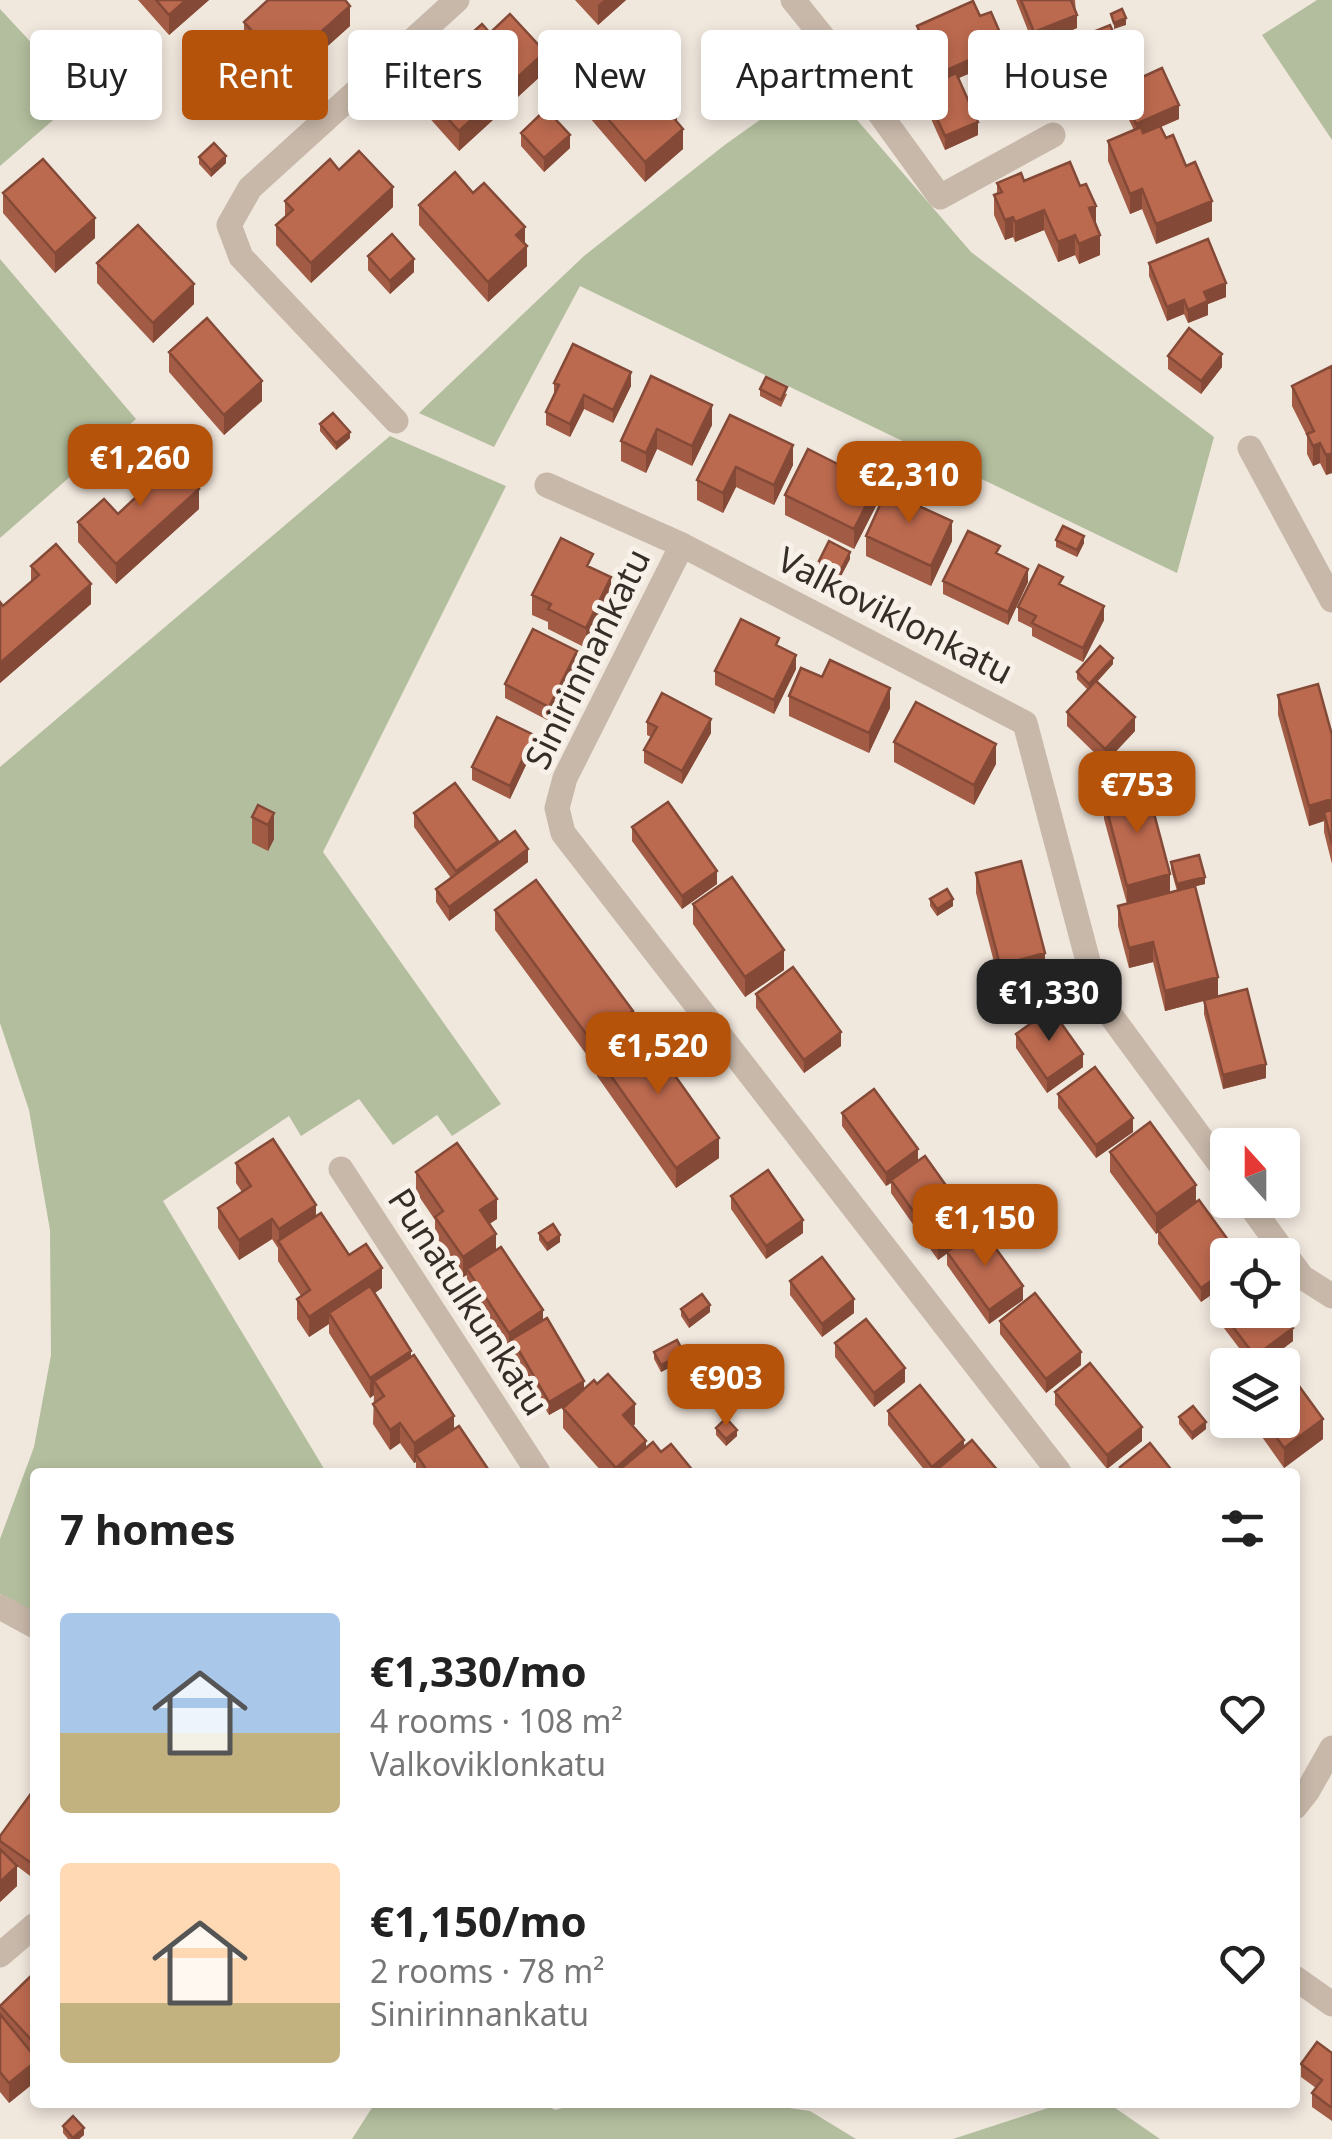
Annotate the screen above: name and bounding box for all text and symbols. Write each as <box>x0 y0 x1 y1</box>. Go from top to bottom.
chip: Buy <box>30 30 162 120</box>
chip: Rent <box>182 30 328 120</box>
chip: Filters <box>348 30 518 120</box>
chip: New <box>538 30 681 120</box>
chip: Apartment <box>701 30 948 120</box>
chip: House <box>968 30 1144 120</box>
pin: €1,260 <box>59 424 221 509</box>
text: €1,260 <box>90 435 190 478</box>
pin: €2,310 <box>828 441 990 526</box>
text: €2,310 <box>859 452 959 495</box>
street label: Valkoviklonkatu <box>770 535 1021 694</box>
street label: Sinirinnankatu <box>513 540 660 776</box>
pin: €753 <box>1078 751 1196 836</box>
text: €753 <box>1100 762 1174 805</box>
pin: €1,330 <box>968 959 1130 1044</box>
text: €1,330 <box>999 970 1099 1013</box>
pin: €1,520 <box>577 1012 739 1097</box>
text: €1,520 <box>608 1023 708 1066</box>
north arrow <box>1210 1128 1300 1218</box>
map controls <box>1210 1128 1300 1438</box>
street label: Punatulkunkatu <box>378 1179 560 1424</box>
pin: €1,150 <box>904 1184 1066 1269</box>
text: €1,150 <box>935 1195 1035 1238</box>
button: locate <box>1210 1238 1300 1328</box>
pin: €903 <box>667 1344 785 1429</box>
button: layers <box>1210 1348 1300 1438</box>
text: €903 <box>689 1355 763 1398</box>
text: 7 homes <box>60 1500 236 1557</box>
icon: filters <box>1215 1501 1270 1556</box>
text: €1,330/mo <box>370 1642 587 1699</box>
icon: home <box>140 1653 260 1773</box>
icon: heart <box>1215 1686 1270 1741</box>
text: 4 rooms · 108 m² <box>370 1699 623 1742</box>
text: Valkoviklonkatu <box>370 1742 606 1785</box>
text: €1,150/mo <box>370 1892 587 1949</box>
icon: home <box>140 1903 260 2023</box>
icon: heart <box>1215 1936 1270 1991</box>
text: 2 rooms · 78 m² <box>370 1949 604 1992</box>
text: Sinirinnankatu <box>370 1992 589 2035</box>

